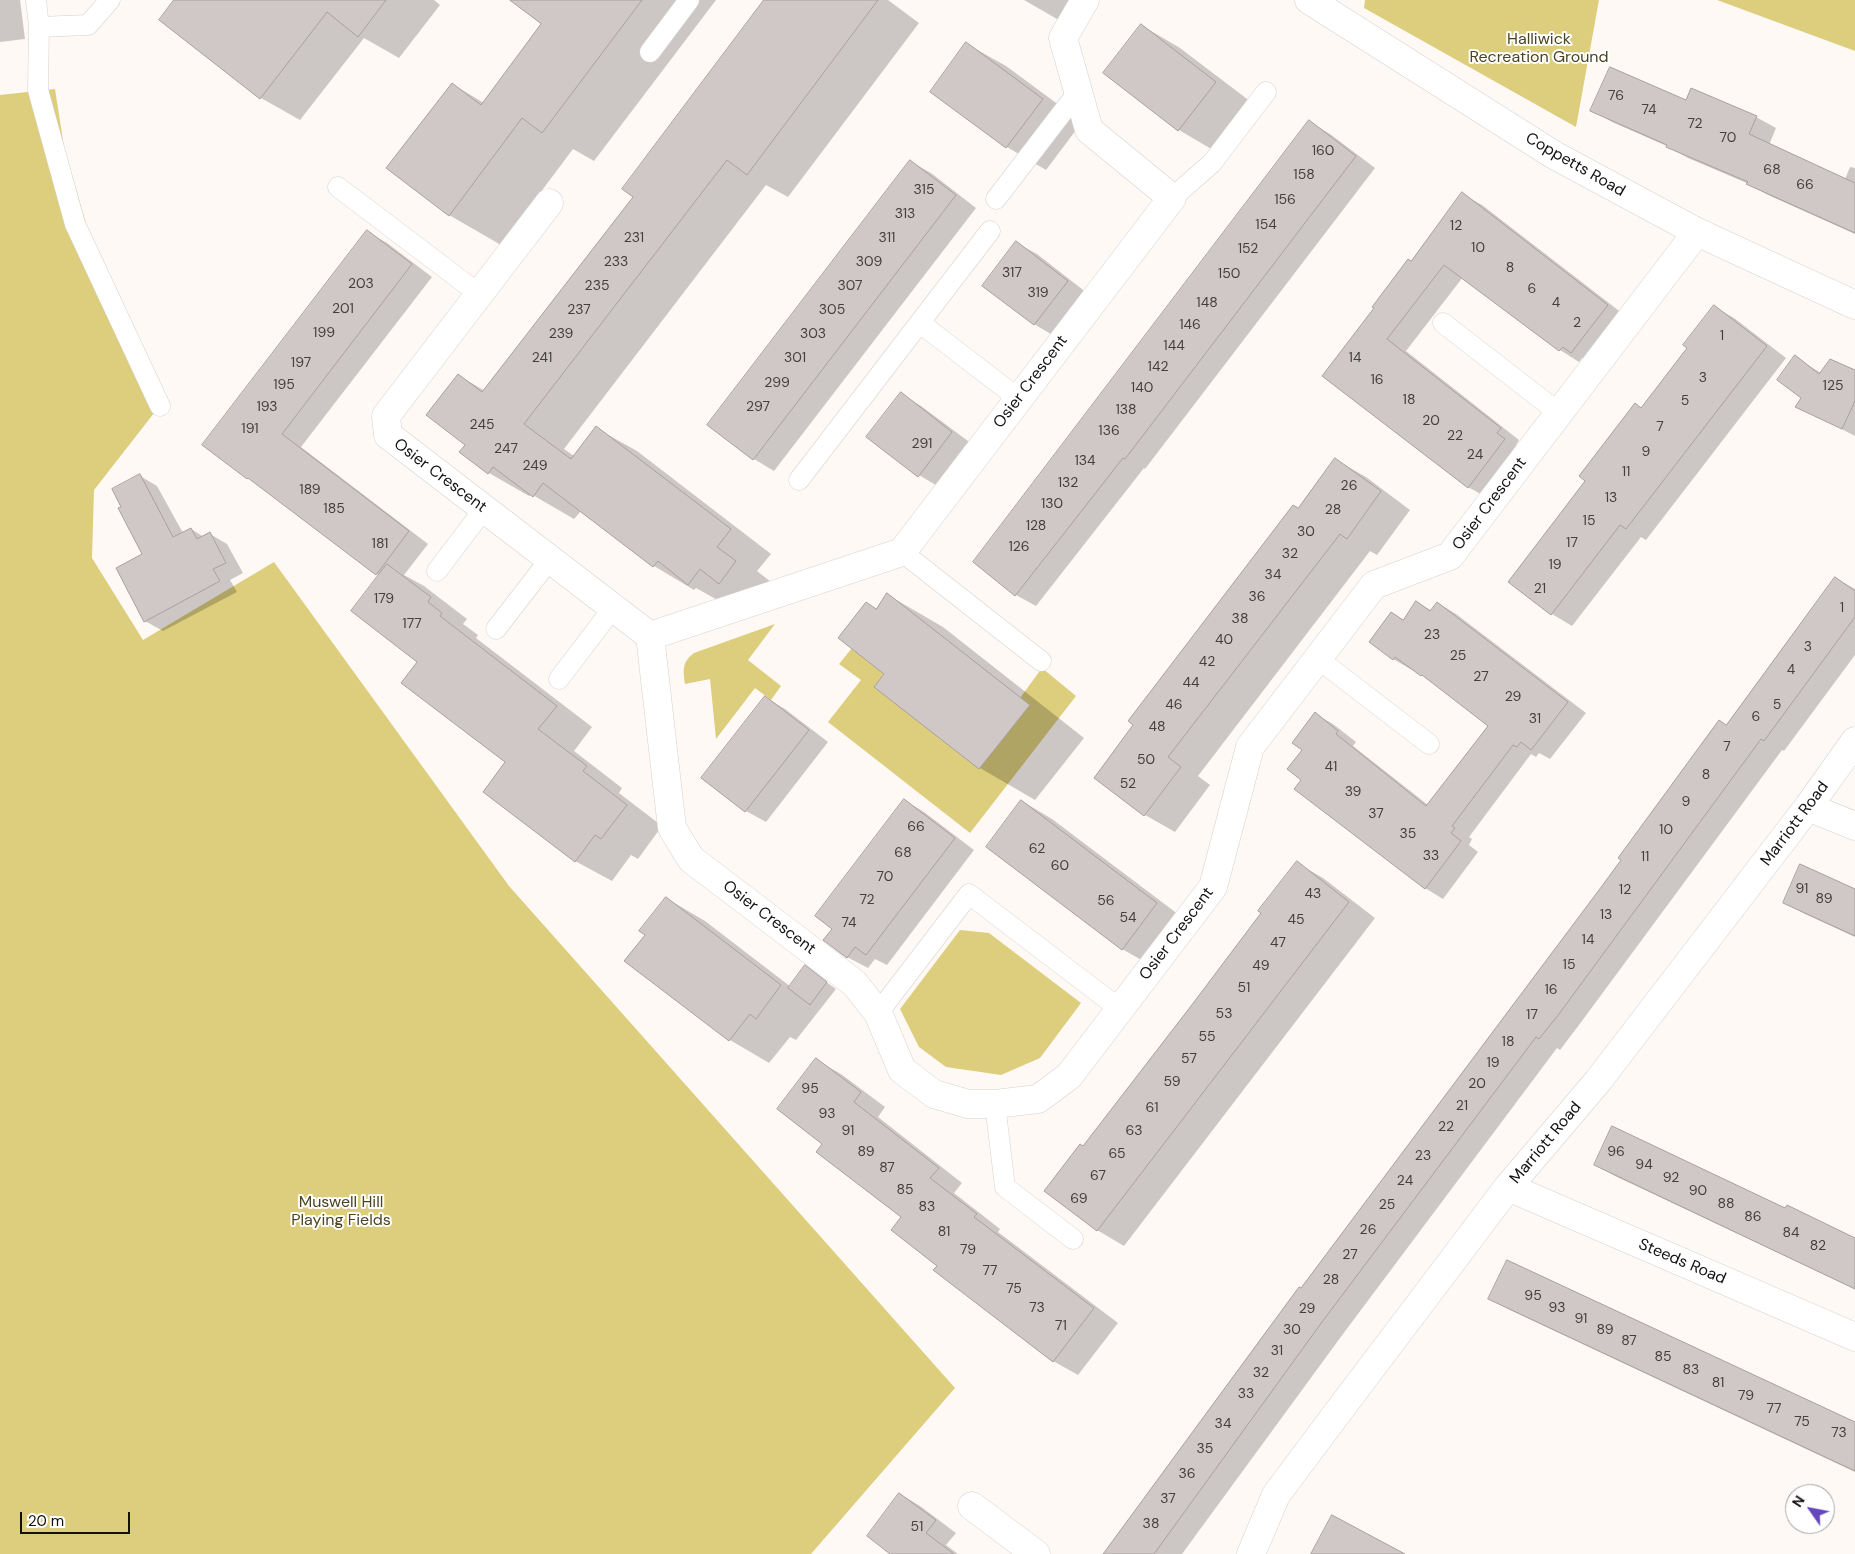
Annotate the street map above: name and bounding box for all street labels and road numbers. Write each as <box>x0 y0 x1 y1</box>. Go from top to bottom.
street label: Coppetts Road <box>1522 129 1628 201</box>
street label: Osier Crescent <box>990 332 1072 432</box>
street label: Osier Crescent <box>390 435 490 517</box>
street label: Osier Crescent <box>1449 454 1531 554</box>
street label: Marriott Road <box>1757 778 1833 870</box>
street label: Osier Crescent <box>719 877 819 959</box>
street label: Osier Crescent <box>1136 884 1218 984</box>
street label: Marriott Road <box>1506 1098 1586 1188</box>
street label: Steeds Road <box>1635 1235 1729 1289</box>

